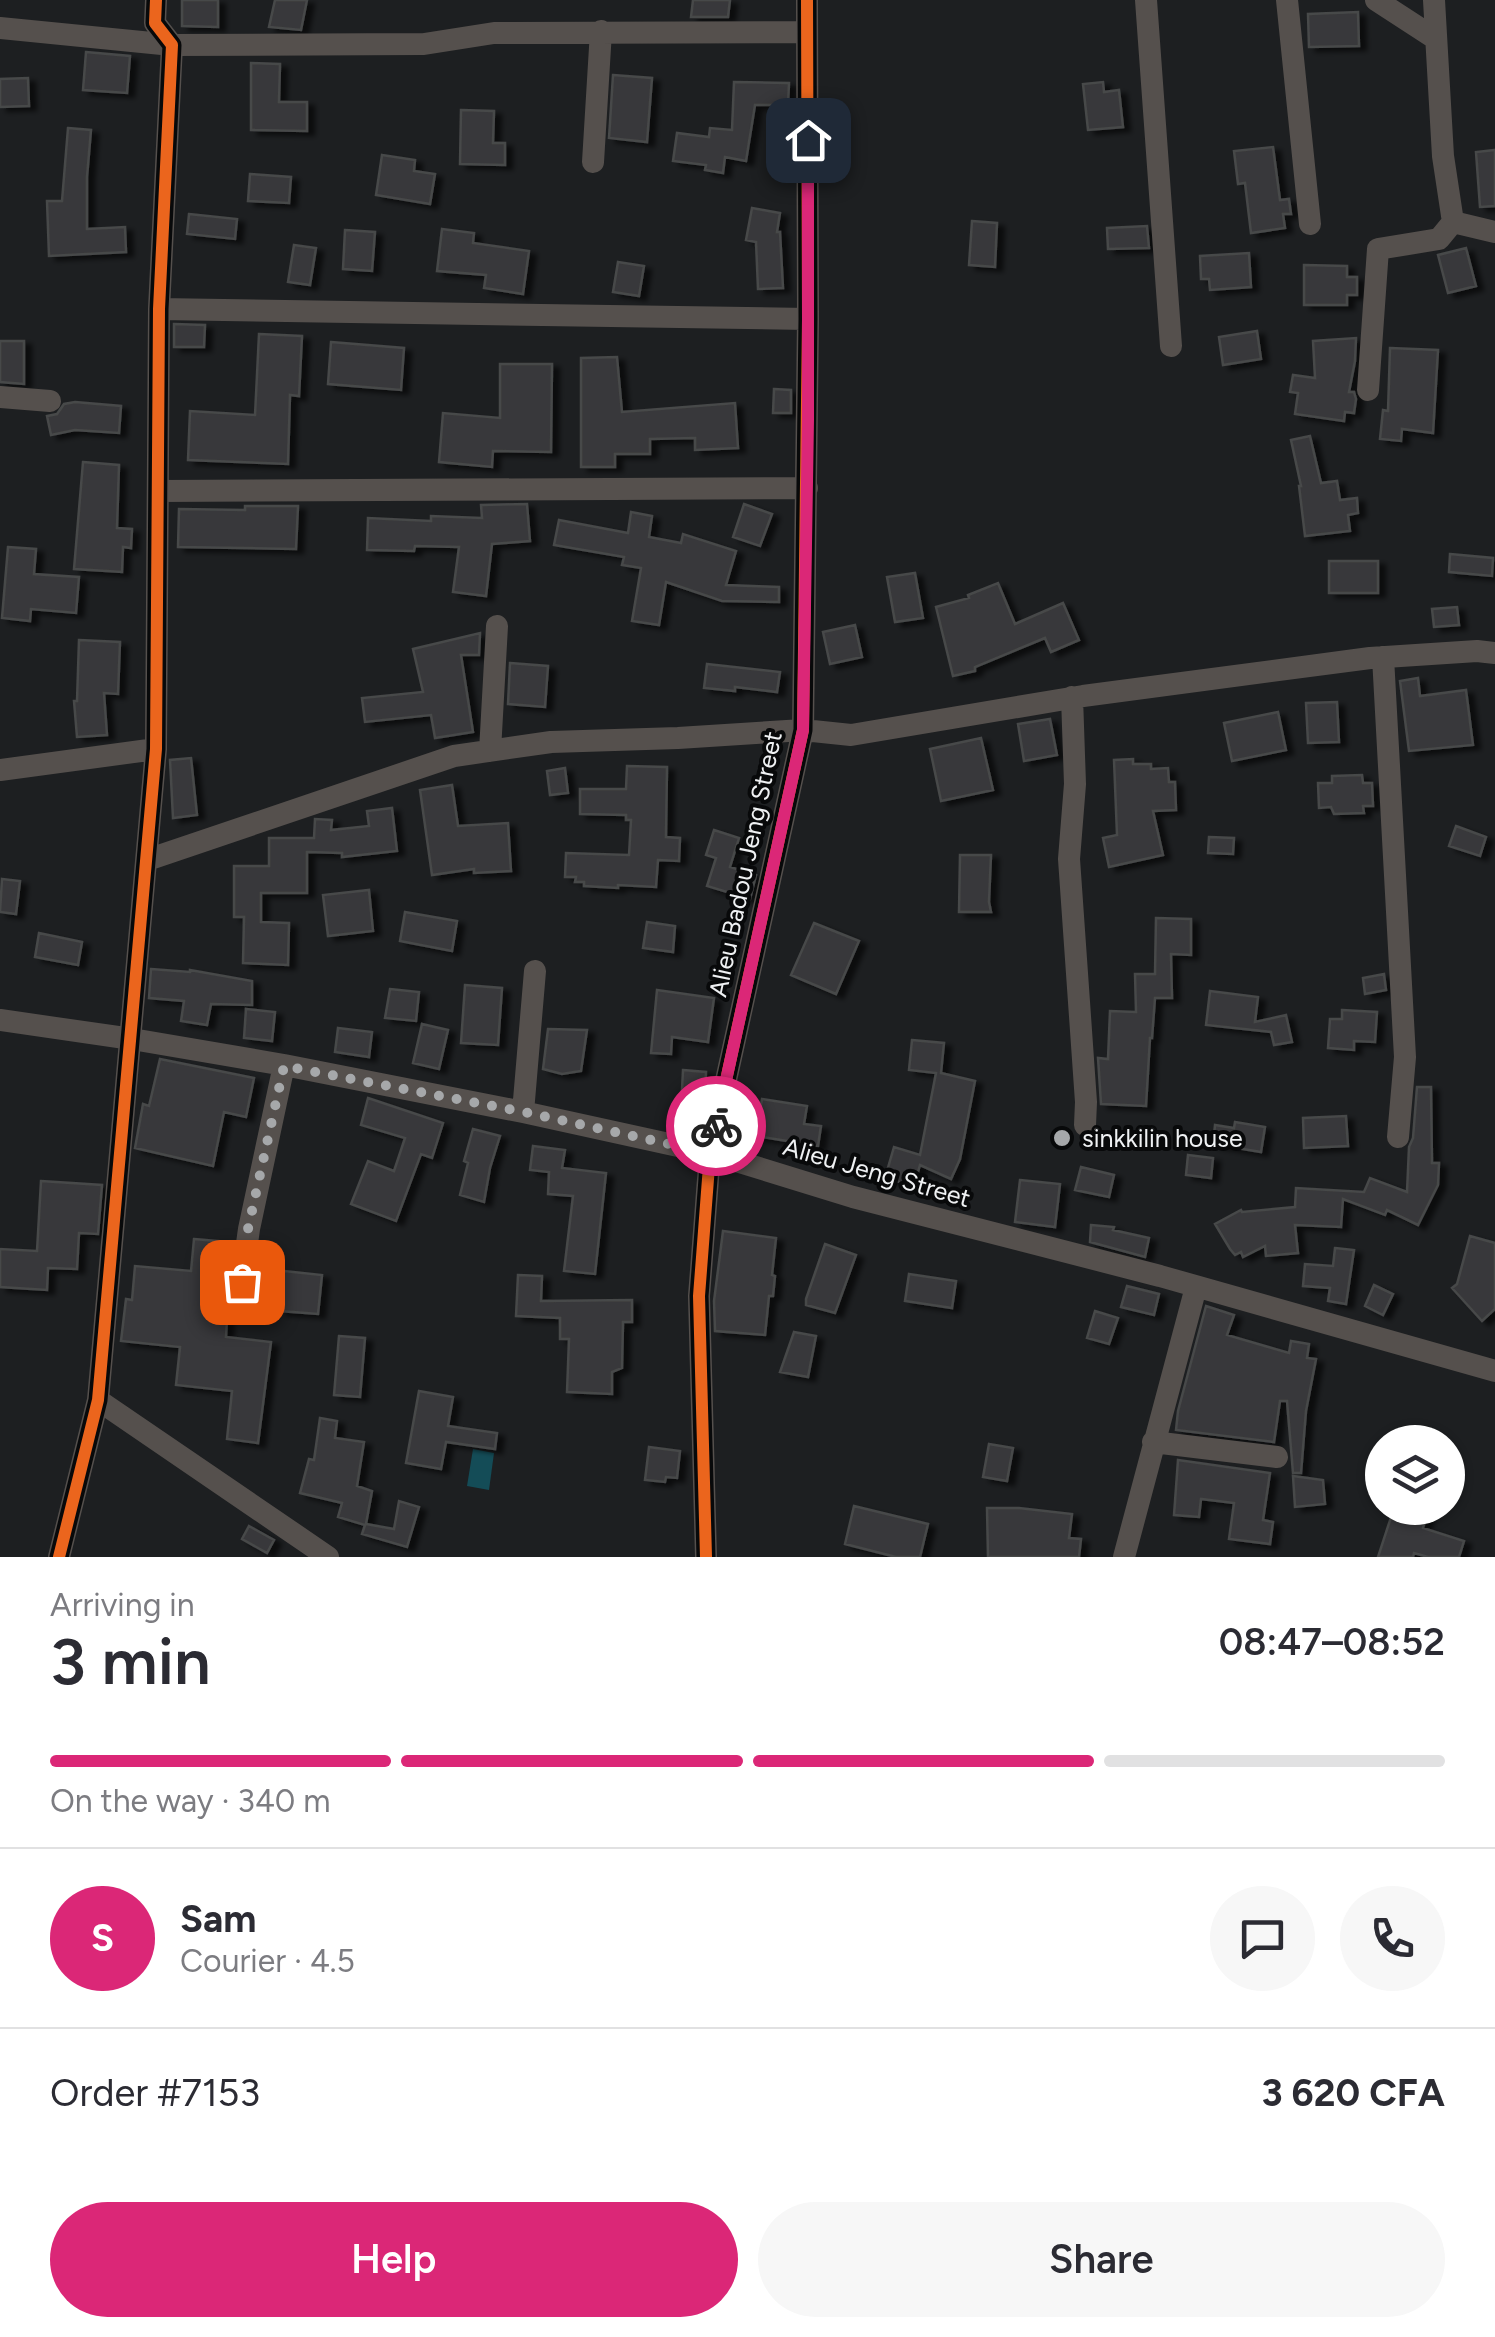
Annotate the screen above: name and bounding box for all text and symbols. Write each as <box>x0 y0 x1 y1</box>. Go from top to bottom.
pin <box>766 98 851 183</box>
icon: home <box>781 113 836 168</box>
street label: Alieu Badou Jeng Street <box>702 729 788 999</box>
courier <box>666 1076 766 1176</box>
icon: bike <box>689 1099 744 1154</box>
place label: sinkkilin house <box>1082 1123 1243 1153</box>
marker: sinkkilin house <box>1051 1127 1073 1149</box>
street label: Alieu Jeng Street <box>780 1131 974 1213</box>
pin <box>200 1240 285 1325</box>
icon: bag <box>215 1255 270 1310</box>
map controls <box>1365 1425 1465 1525</box>
button: layers <box>1365 1425 1465 1525</box>
text: Arriving in <box>50 1586 195 1624</box>
text: 08:47–08:52 <box>1219 1619 1445 1665</box>
text: 3 min <box>50 1622 211 1700</box>
text: On the way · 340 m <box>50 1782 330 1820</box>
button: chat <box>1210 1886 1315 1991</box>
button: phone <box>1340 1886 1445 1991</box>
text: Sam <box>180 1896 256 1942</box>
text: S <box>91 1915 114 1961</box>
text: Courier · 4.5 <box>180 1942 355 1980</box>
text: Order #7153 <box>50 2070 260 2116</box>
text: 3 620 CFA <box>1261 2070 1445 2116</box>
button: Help <box>50 2202 738 2317</box>
button: Share <box>758 2202 1445 2317</box>

